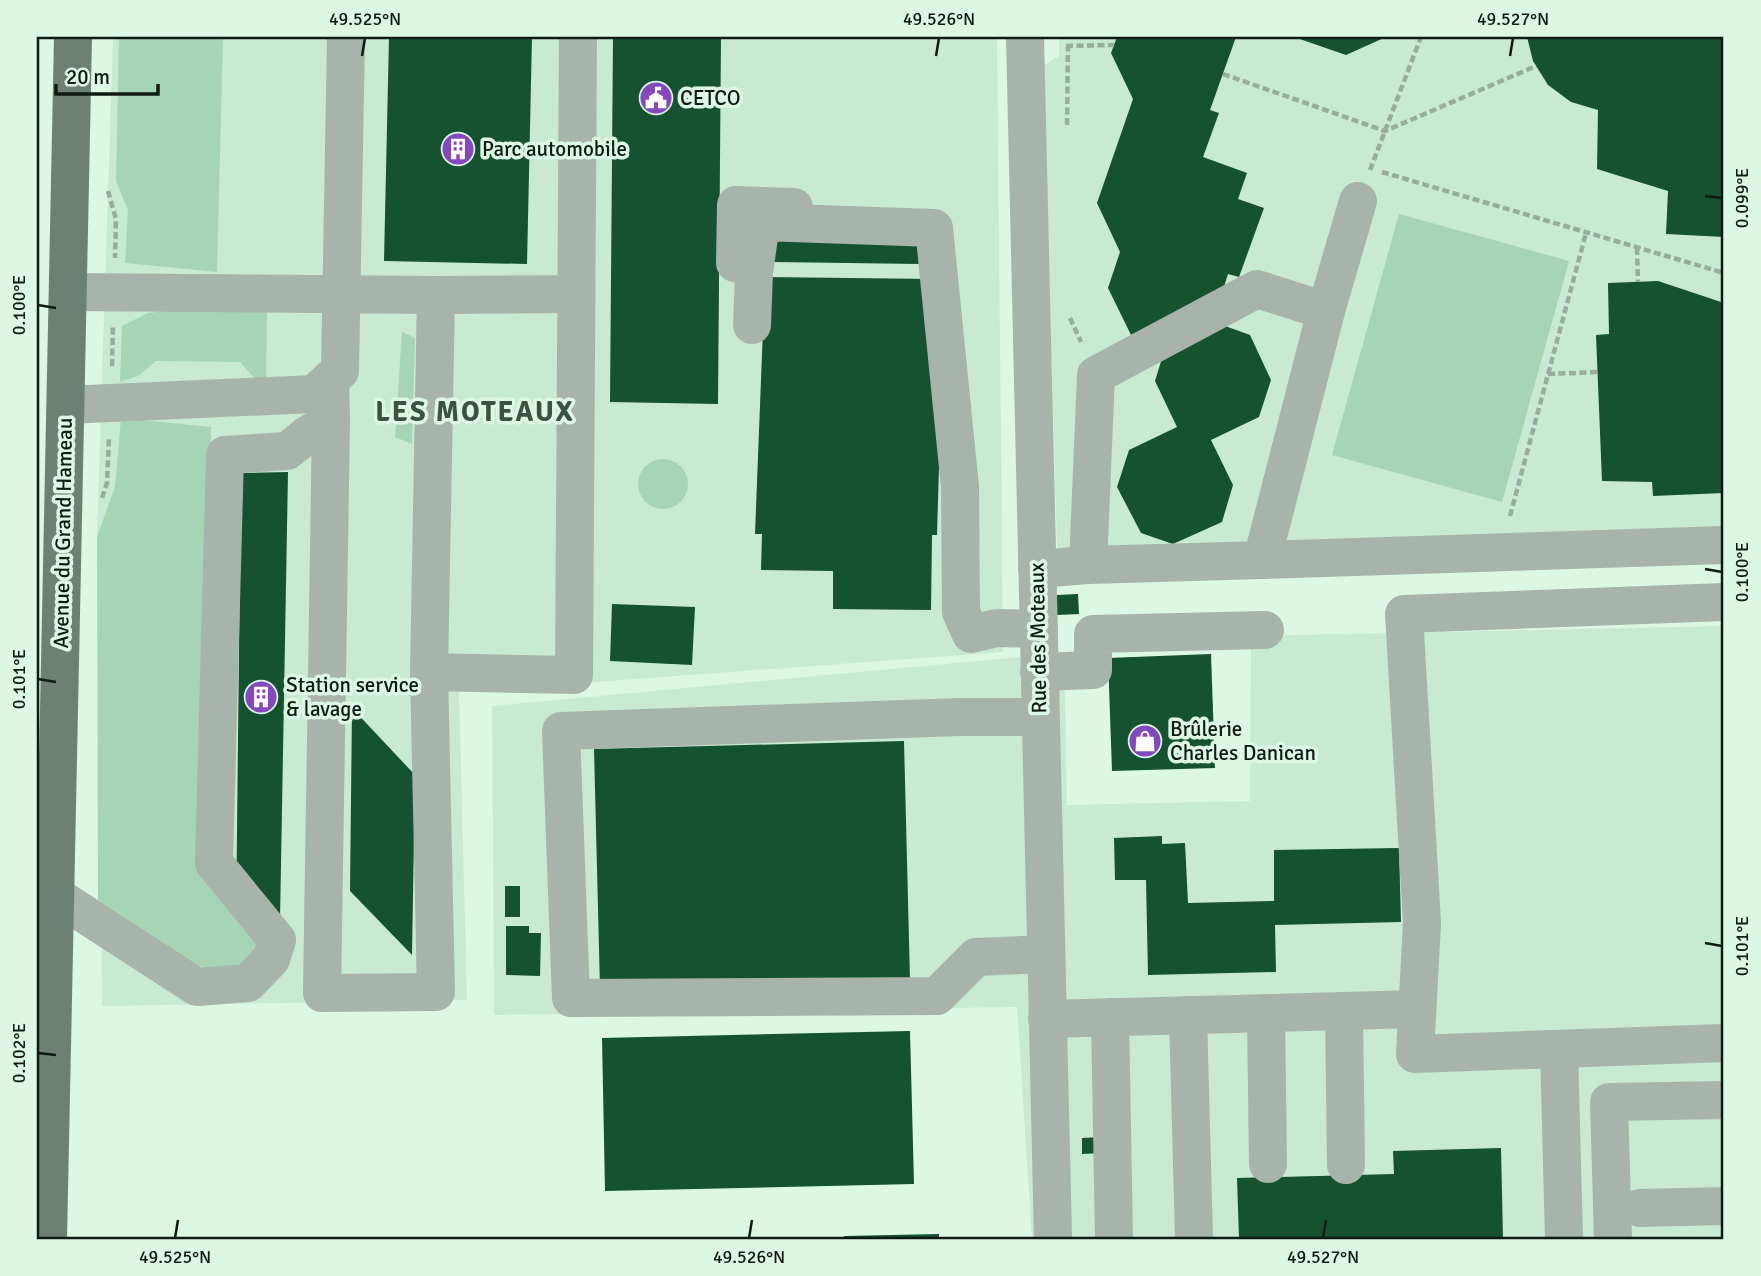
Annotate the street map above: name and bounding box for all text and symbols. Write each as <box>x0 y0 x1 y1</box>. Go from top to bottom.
text: 49.525°N <box>329 8 401 30</box>
text: 49.526°N <box>903 8 975 30</box>
text: 49.527°N <box>1477 8 1549 30</box>
scale bar <box>56 52 158 96</box>
text: 20 m <box>66 64 110 90</box>
public building icon: CETCO <box>637 79 675 117</box>
place label: CETCO <box>680 85 741 111</box>
building icon: Parc automobile <box>439 130 477 168</box>
place label: Parc automobile <box>482 136 627 162</box>
text: 0.099°E <box>1731 168 1753 228</box>
text: 0.100°E <box>8 275 30 335</box>
district label: LES MOTEAUX <box>375 395 575 429</box>
street label: Avenue du Grand Hameau <box>48 417 78 649</box>
text: 0.100°E <box>1731 542 1753 602</box>
street label: Rue des Moteaux <box>1024 562 1052 714</box>
text: 0.101°E <box>8 649 30 709</box>
place label: Station service & lavage <box>286 672 419 722</box>
building icon: Station service & lavage <box>242 678 280 716</box>
place label: Brûlerie Charles Danican <box>1170 716 1316 766</box>
shop icon: Brûlerie Charles Danican <box>1126 722 1164 760</box>
text: 0.101°E <box>1731 916 1753 976</box>
text: 0.102°E <box>8 1023 30 1083</box>
text: 49.525°N <box>139 1246 211 1268</box>
text: 49.526°N <box>713 1246 785 1268</box>
text: 49.527°N <box>1287 1246 1359 1268</box>

